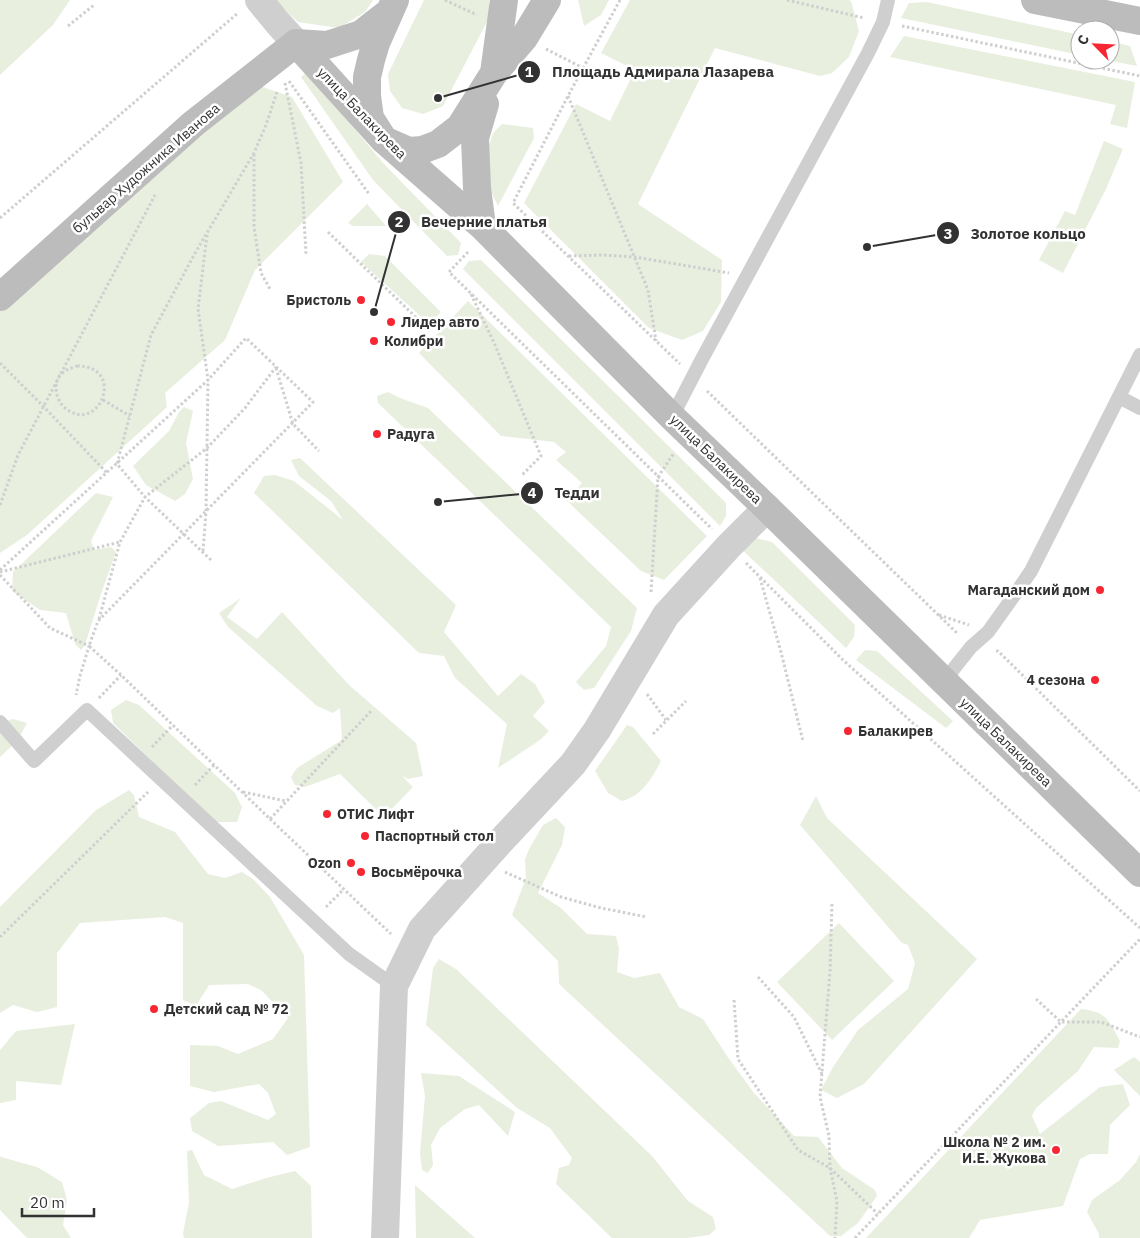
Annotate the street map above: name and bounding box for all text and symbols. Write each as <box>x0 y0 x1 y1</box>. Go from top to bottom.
north arrow <box>1070 20 1120 70</box>
text: С <box>1073 32 1093 48</box>
callout: Площадь Адмирала Лазарева <box>517 57 784 87</box>
text: 1 <box>524 62 534 81</box>
text: Площадь Адмирала Лазарева <box>552 62 774 81</box>
street label: улица Балакирева <box>314 63 411 163</box>
street label: бульвар Художника Иванова <box>69 99 224 237</box>
callout: Вечерние платья <box>386 207 557 237</box>
text: 2 <box>394 212 404 231</box>
text: Вечерние платья <box>421 212 547 231</box>
callout: Золотое кольцо <box>935 218 1095 248</box>
text: 3 <box>943 224 953 243</box>
text: Золотое кольцо <box>970 224 1086 243</box>
place label: Бристоль <box>286 291 351 309</box>
marker: Бристоль <box>355 294 367 306</box>
place label: Лидер авто <box>401 313 480 331</box>
marker: Лидер авто <box>385 316 397 328</box>
place label: Колибри <box>384 332 443 350</box>
marker: Колибри <box>368 335 380 347</box>
street label: улица Балакирева <box>666 411 766 508</box>
place label: Радуга <box>387 425 435 443</box>
marker: Радуга <box>371 428 383 440</box>
callout: Тедди <box>520 478 610 508</box>
text: 4 <box>527 483 537 502</box>
text: Тедди <box>554 483 600 502</box>
place label: Магаданский дом <box>967 581 1090 599</box>
marker: Магаданский дом <box>1094 584 1106 596</box>
place label: 4 сезона <box>1026 671 1085 689</box>
marker: 4 сезона <box>1089 674 1101 686</box>
street label: улица Балакирева <box>956 694 1056 791</box>
place label: Балакирев <box>858 722 933 740</box>
marker: Балакирев <box>842 725 854 737</box>
place label: ОТИС Лифт <box>337 805 415 823</box>
marker: ОТИС Лифт <box>321 808 333 820</box>
place label: Паспортный стол <box>375 827 494 845</box>
marker: Паспортный стол <box>359 830 371 842</box>
place label: Ozon <box>308 854 341 872</box>
marker: Ozon <box>345 857 357 869</box>
place label: Восьмёрочка <box>371 863 462 881</box>
marker: Восьмёрочка <box>355 866 367 878</box>
place label: Детский сад № 72 <box>164 1000 289 1018</box>
marker: Детский сад № 72 <box>148 1003 160 1015</box>
place label: Школа № 2 им. И.Е. Жукова <box>943 1133 1046 1167</box>
marker: Школа № 2 им. И.Е. Жукова <box>1050 1144 1062 1156</box>
scale bar <box>22 1186 95 1218</box>
text: 20 m <box>30 1193 65 1212</box>

